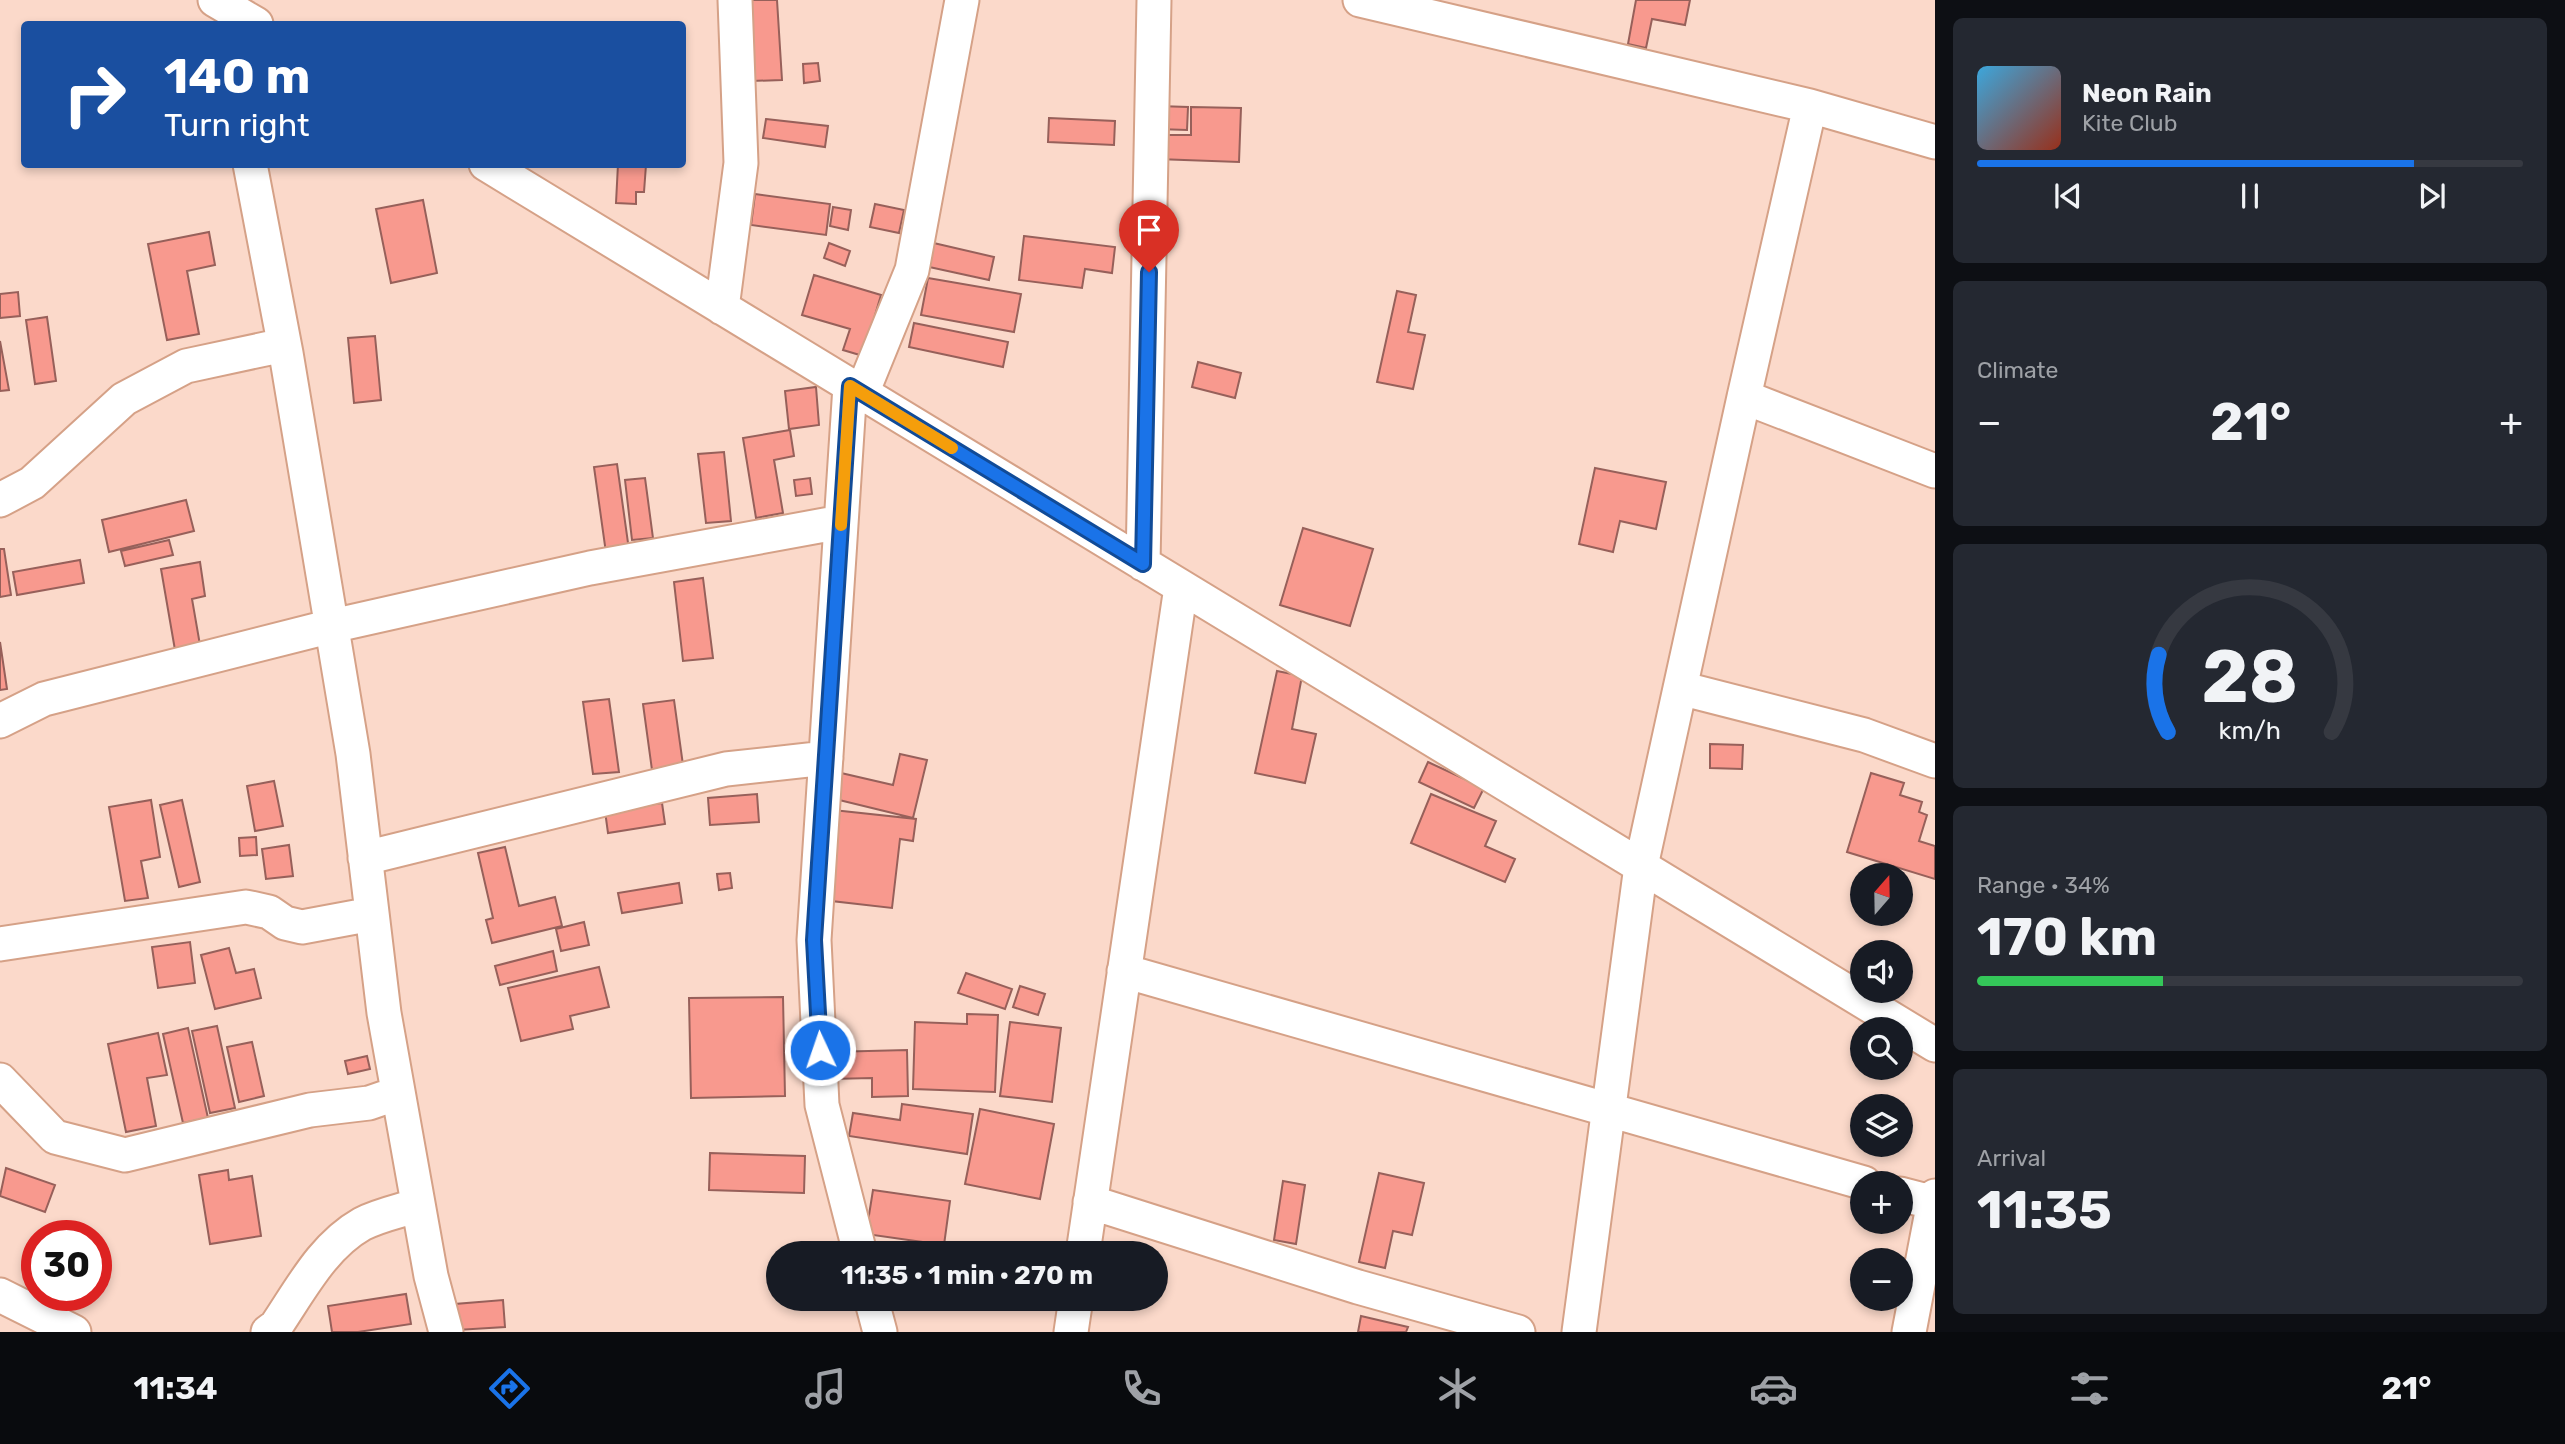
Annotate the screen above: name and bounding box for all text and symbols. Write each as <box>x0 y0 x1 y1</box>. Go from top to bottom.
text: 140 m <box>164 47 310 105</box>
icon: right <box>49 49 140 140</box>
text: Neon Rain <box>2082 78 2212 109</box>
text: Turn right <box>164 106 309 144</box>
text: Kite Club <box>2082 109 2177 137</box>
icon: previous <box>2049 177 2087 215</box>
icon: pause <box>2231 177 2269 215</box>
icon: next <box>2413 177 2451 215</box>
pin <box>1119 200 1179 272</box>
icon: arrive <box>1130 211 1168 249</box>
text: Climate <box>1977 356 2058 384</box>
text: 21° <box>2210 391 2291 453</box>
text: − <box>1977 399 2002 445</box>
text: + <box>2499 399 2523 445</box>
text: 28 <box>2202 634 2298 720</box>
text: km/h <box>2219 716 2281 745</box>
north arrow <box>1850 863 1913 926</box>
map controls <box>1850 863 1913 1311</box>
text: Range · 34% <box>1977 871 2110 899</box>
text: 170 km <box>1977 906 2157 968</box>
button: sound <box>1850 940 1913 1003</box>
position arrow <box>783 1013 857 1087</box>
button: search <box>1850 1017 1913 1080</box>
button: layers <box>1850 1094 1913 1157</box>
text: Arrival <box>1977 1144 2046 1172</box>
button: + <box>1850 1171 1913 1234</box>
text: 11:35 <box>1977 1179 2112 1241</box>
speed limit sign: 30 <box>21 1220 112 1311</box>
button: − <box>1850 1248 1913 1311</box>
text: 11:35 · 1 min · 270 m <box>841 1260 1093 1291</box>
icon: directions <box>485 1364 534 1413</box>
icon: music <box>801 1364 850 1413</box>
icon: phone <box>1117 1364 1166 1413</box>
icon: climate <box>1433 1364 1482 1413</box>
icon: car <box>1749 1364 1798 1413</box>
icon: filters <box>2065 1364 2114 1413</box>
text: 11:34 <box>134 1369 218 1407</box>
text: 21° <box>2382 1369 2431 1407</box>

